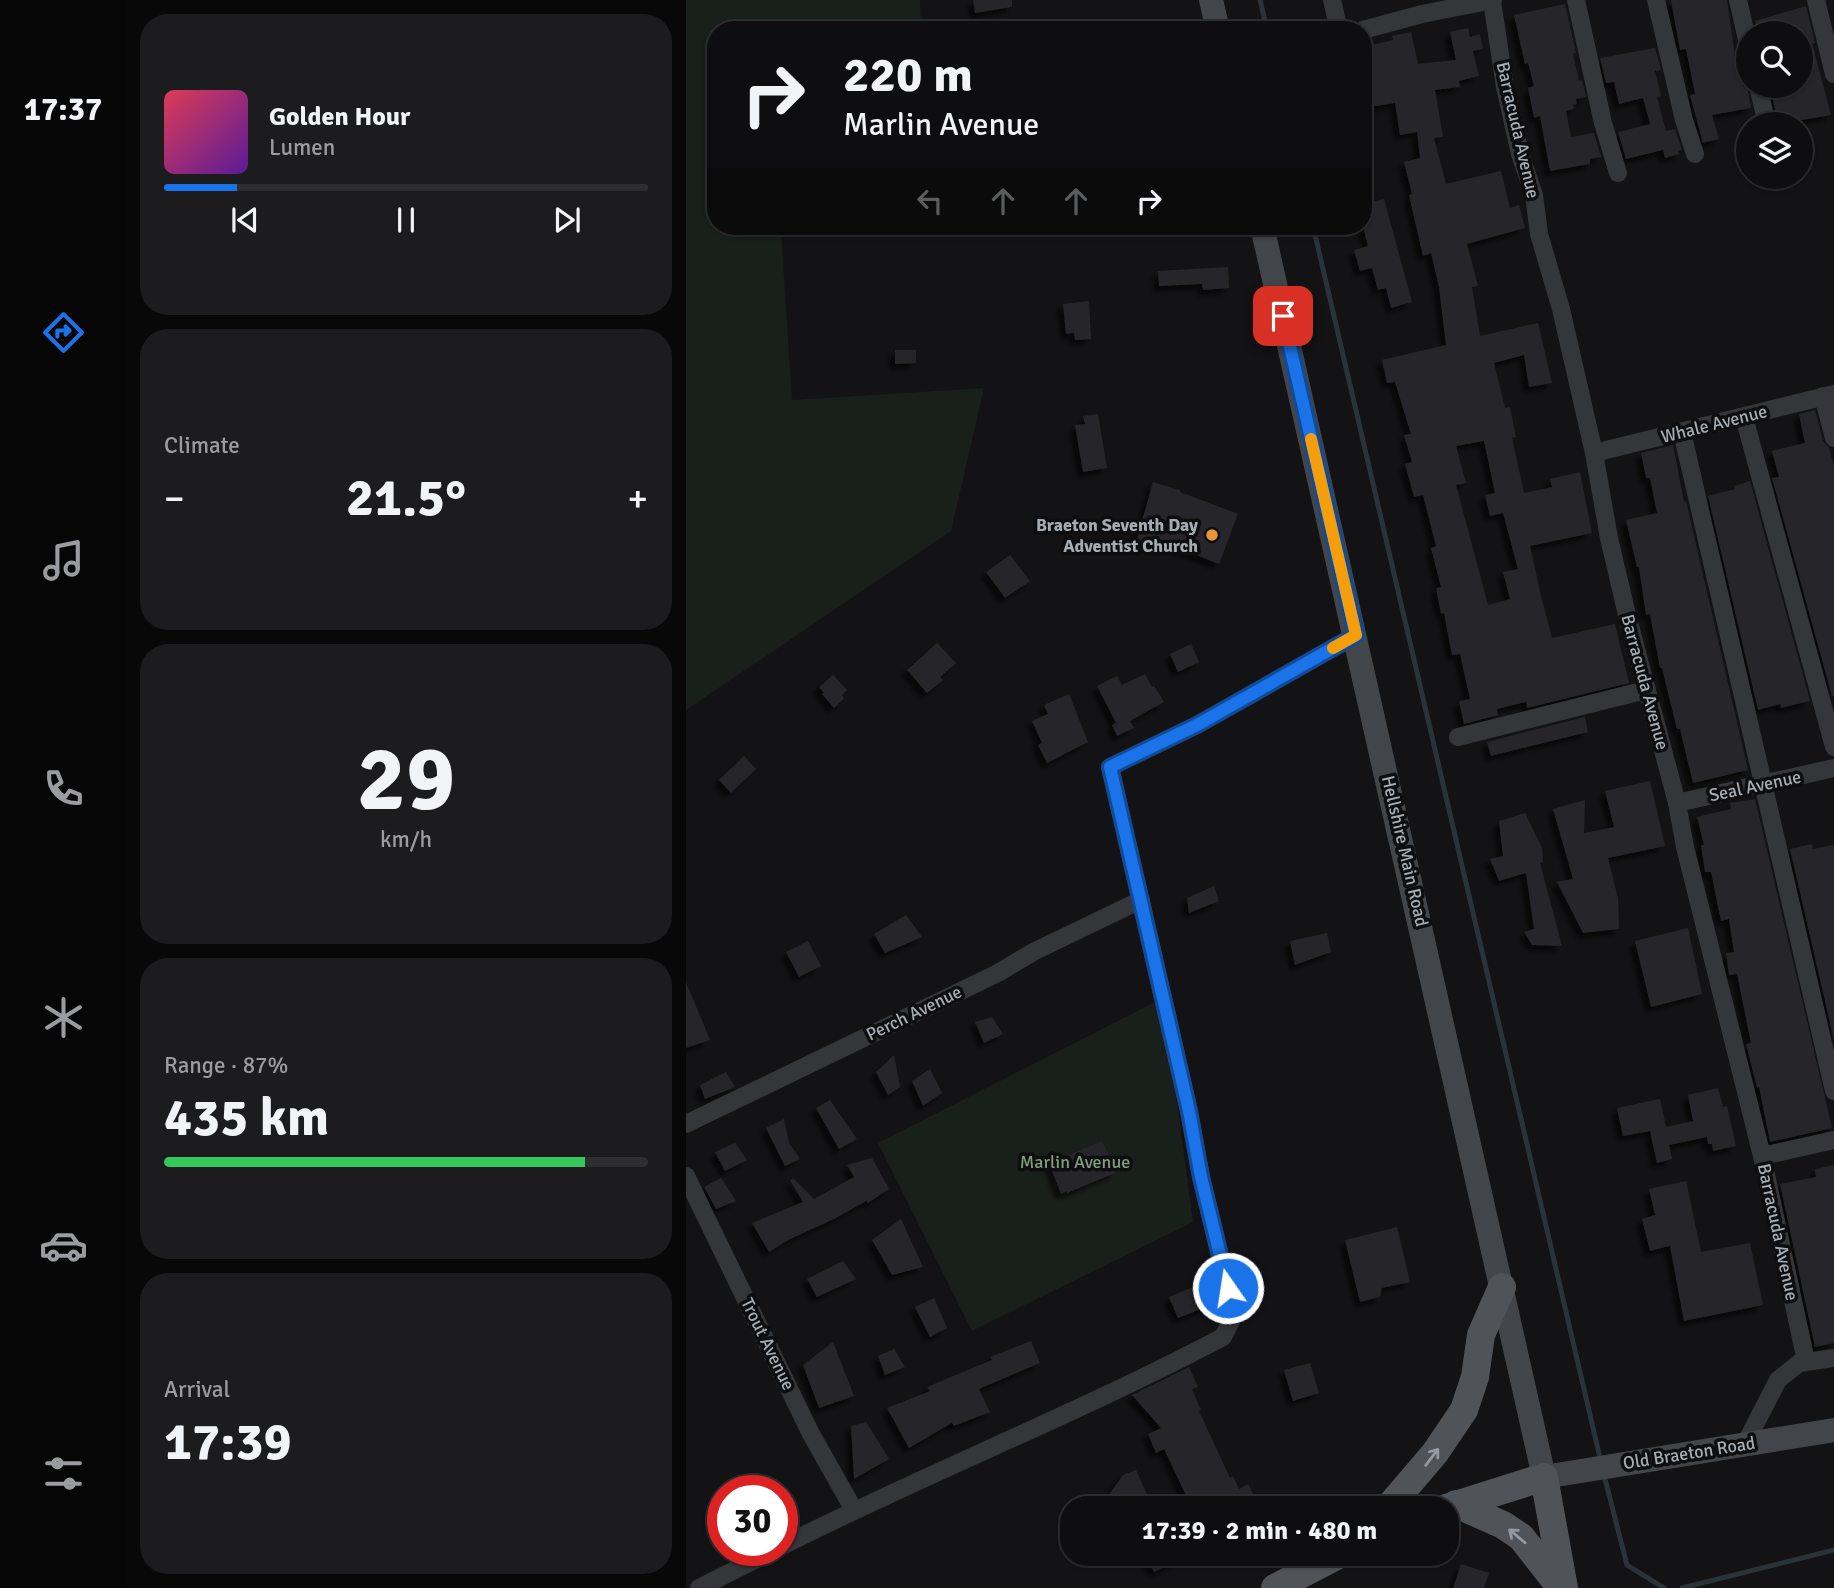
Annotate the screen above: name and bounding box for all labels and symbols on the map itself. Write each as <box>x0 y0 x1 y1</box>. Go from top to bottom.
street label: Barracuda Avenue <box>1492 60 1544 200</box>
pin <box>1253 286 1313 346</box>
street label: Whale Avenue <box>1659 400 1769 448</box>
place label: Braeton Seventh Day Adventist Church <box>1036 514 1198 557</box>
marker: Braeton Seventh Day Adventist Church <box>1204 527 1220 543</box>
street label: Barracuda Avenue <box>1616 612 1674 752</box>
street label: Seal Avenue <box>1707 766 1803 806</box>
street label: Hellshire Main Road <box>1377 773 1433 929</box>
street label: Perch Avenue <box>863 980 965 1046</box>
park label: Marlin Avenue <box>1020 1151 1130 1173</box>
street label: Barracuda Avenue <box>1753 1162 1803 1302</box>
position arrow <box>1191 1251 1265 1325</box>
street label: Trout Avenue <box>736 1294 800 1394</box>
street label: Old Braeton Road <box>1621 1432 1757 1474</box>
one-way arrow <box>1425 1448 1440 1466</box>
speed limit sign: 30 <box>707 1475 798 1566</box>
one-way arrow <box>1508 1529 1526 1545</box>

